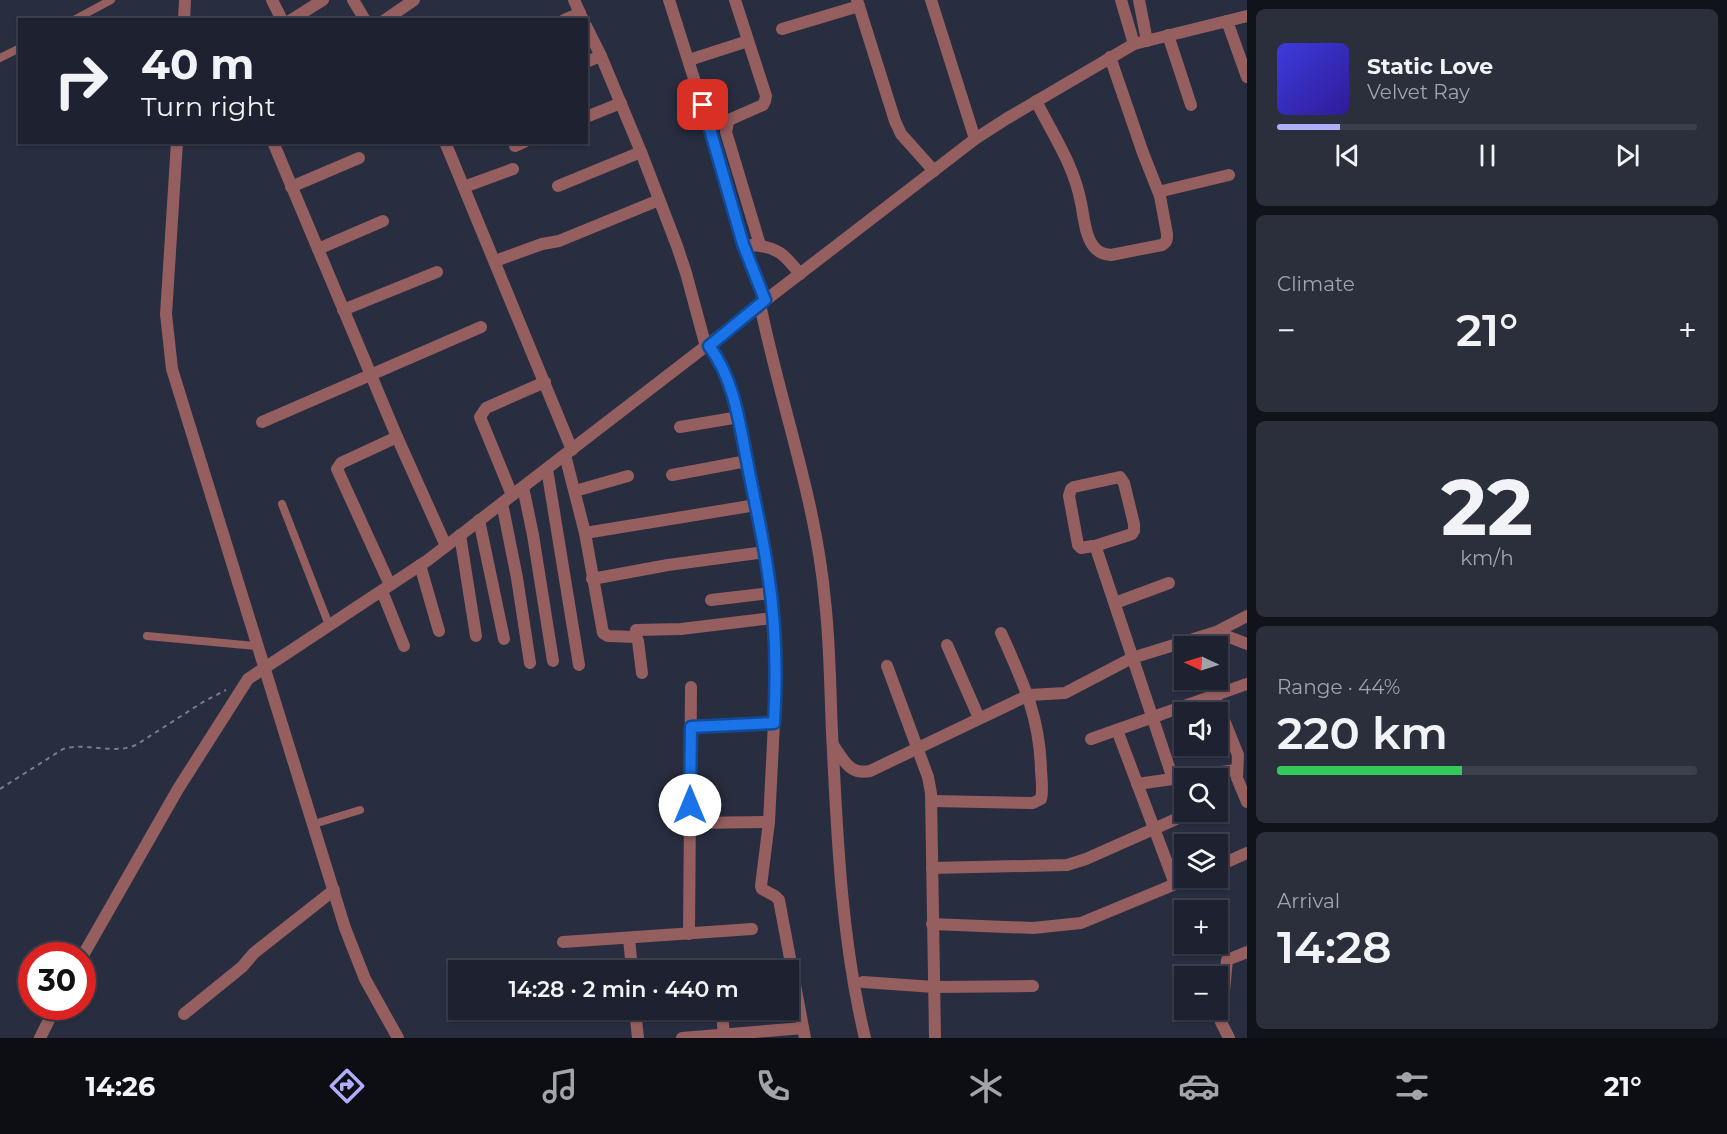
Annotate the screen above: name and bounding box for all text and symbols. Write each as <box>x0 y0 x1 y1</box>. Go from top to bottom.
text: 40 m <box>141 38 254 90</box>
icon: right <box>42 42 120 120</box>
text: Static Love <box>1367 53 1493 80</box>
pin <box>677 79 728 130</box>
text: Velvet Ray <box>1367 80 1470 104</box>
icon: arrive <box>686 88 719 121</box>
text: Turn right <box>141 90 276 123</box>
icon: previous <box>1331 139 1364 172</box>
icon: pause <box>1471 139 1504 172</box>
icon: next <box>1611 139 1644 172</box>
text: Climate <box>1277 272 1355 296</box>
text: 21° <box>1456 302 1518 357</box>
text: − <box>1277 310 1296 350</box>
text: + <box>1678 310 1697 350</box>
text: 22 <box>1441 459 1533 555</box>
text: km/h <box>1460 546 1514 570</box>
north arrow <box>1174 636 1228 690</box>
map controls <box>1174 636 1228 1020</box>
text: Range · 44% <box>1277 675 1400 699</box>
button: sound <box>1174 702 1228 756</box>
text: 220 km <box>1277 705 1448 760</box>
button: search <box>1174 768 1228 822</box>
position arrow <box>658 773 722 837</box>
button: layers <box>1174 834 1228 888</box>
text: Arrival <box>1277 889 1340 913</box>
button: + <box>1174 900 1228 954</box>
text: 14:28 <box>1277 919 1392 974</box>
speed limit sign: 30 <box>18 942 96 1020</box>
button: − <box>1174 966 1228 1020</box>
text: 14:28 · 2 min · 440 m <box>508 976 739 1003</box>
icon: directions <box>326 1065 368 1107</box>
icon: music <box>539 1065 581 1107</box>
icon: phone <box>752 1065 794 1107</box>
icon: climate <box>965 1065 1007 1107</box>
icon: car <box>1178 1065 1220 1107</box>
icon: filters <box>1391 1065 1433 1107</box>
text: 14:26 <box>85 1070 155 1103</box>
text: 21° <box>1604 1070 1641 1103</box>

